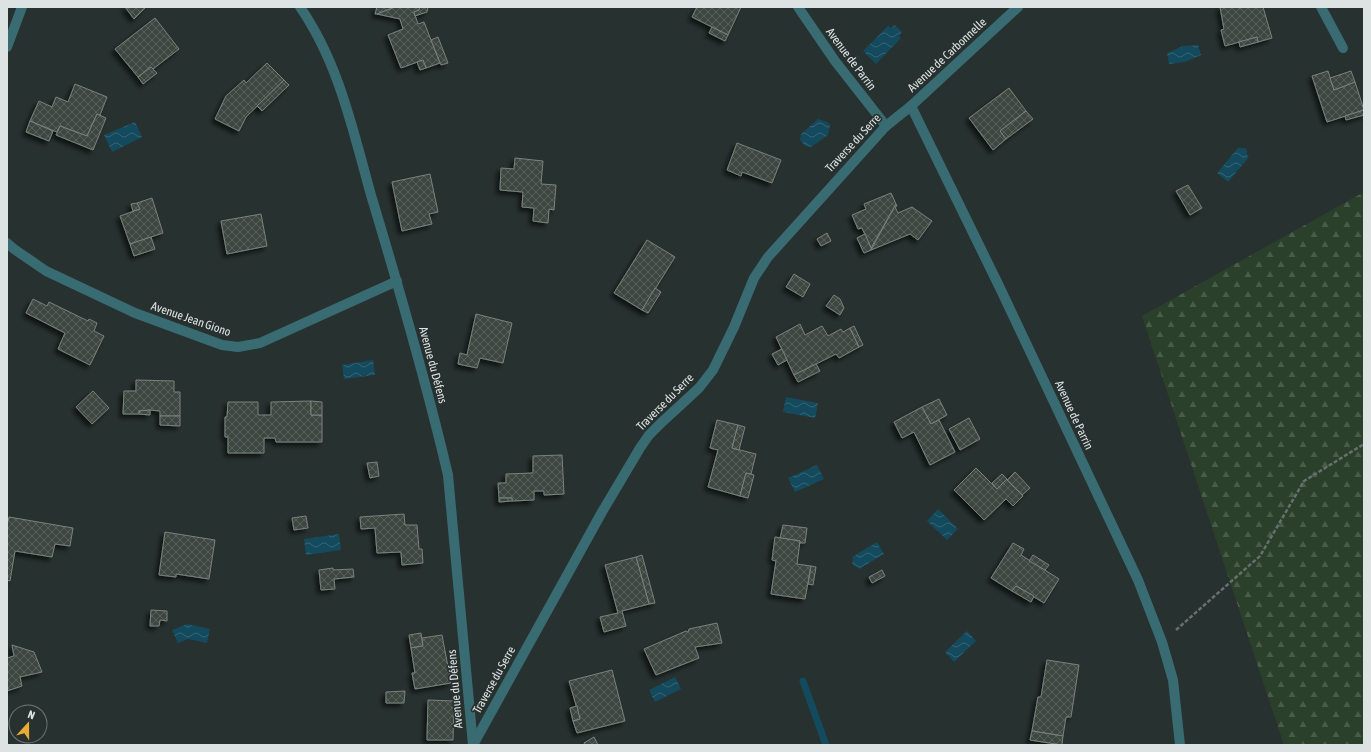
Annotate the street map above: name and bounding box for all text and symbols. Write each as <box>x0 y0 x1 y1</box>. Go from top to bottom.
street label: Avenue de Carbonnelle <box>905 15 989 95</box>
street label: Avenue de Parrin <box>823 25 879 93</box>
street label: Traverse du Serre <box>822 111 884 175</box>
street label: Avenue Jean Giono <box>149 299 233 339</box>
street label: Avenue du Défens <box>416 325 450 405</box>
street label: Traverse du Serre <box>634 371 696 433</box>
street label: Avenue de Parrin <box>1052 378 1096 452</box>
street label: Traverse du Serre <box>470 644 518 716</box>
street label: Avenue du Défens <box>445 649 465 729</box>
north arrow <box>8 704 48 744</box>
text: N <box>26 708 37 721</box>

